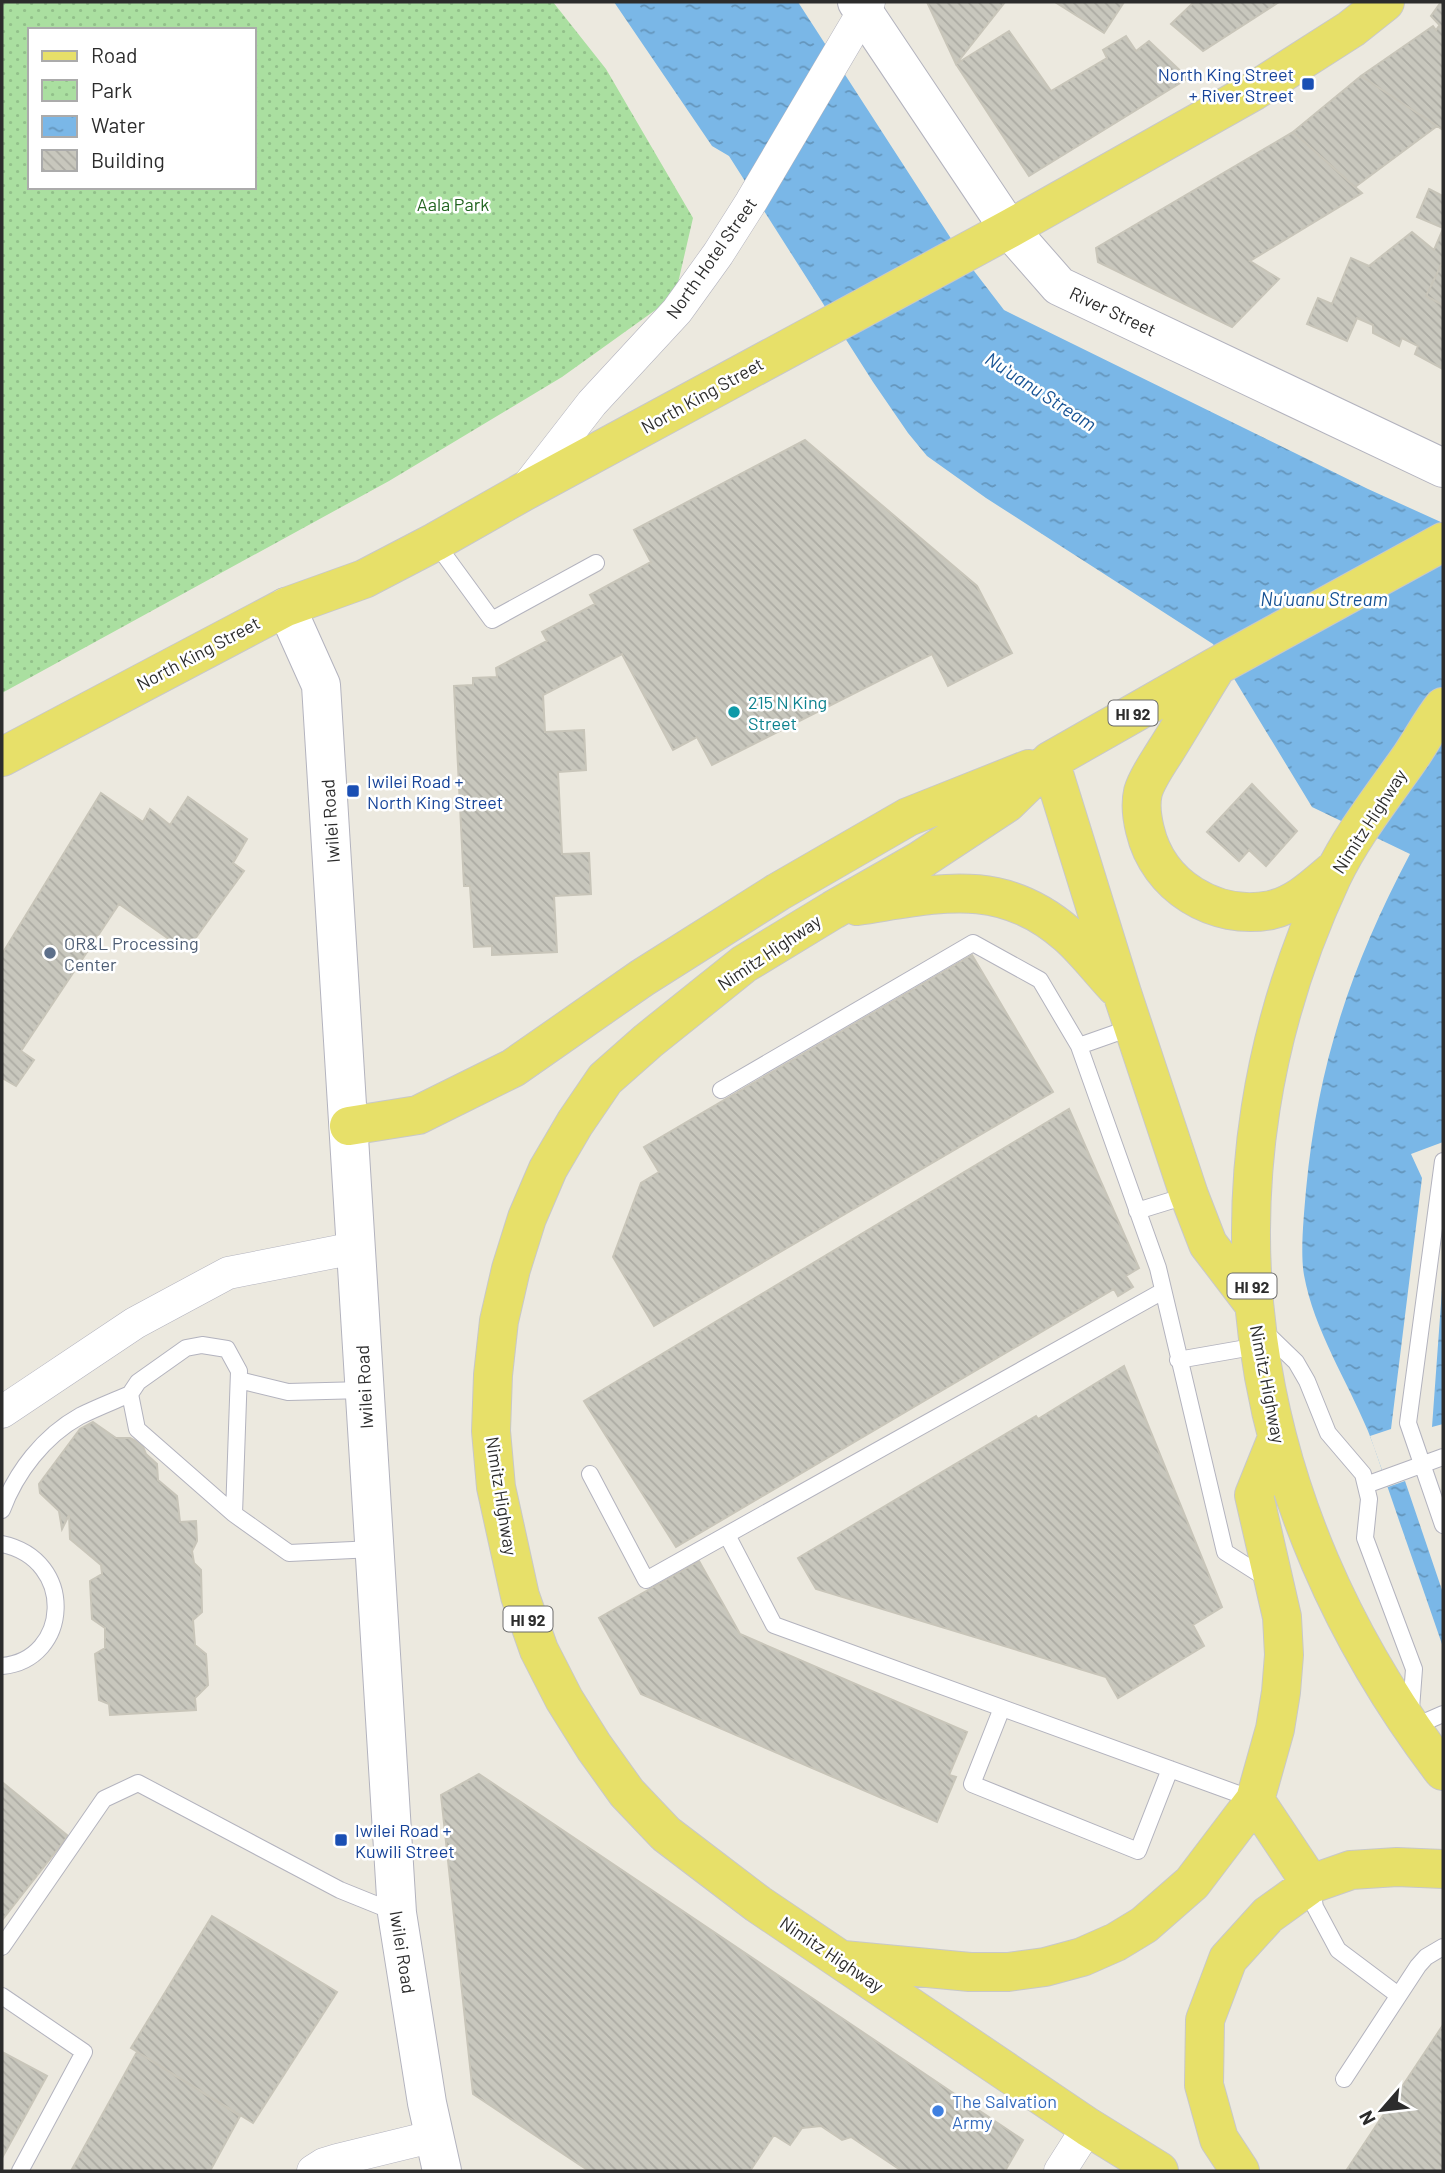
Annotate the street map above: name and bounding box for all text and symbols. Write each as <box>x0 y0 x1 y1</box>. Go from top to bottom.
legend <box>28 28 256 189</box>
text: Road <box>91 42 137 67</box>
place label: North King Street + River Street <box>1158 63 1294 106</box>
marker: North King Street + River Street <box>1300 76 1316 92</box>
text: Park <box>91 77 132 102</box>
text: Water <box>91 112 146 137</box>
text: Building <box>91 147 165 172</box>
park label: Aala Park <box>417 193 489 215</box>
street label: North Hotel Street <box>661 193 761 323</box>
street label: River Street <box>1066 281 1160 341</box>
water label: Nuʻuanu Stream <box>981 347 1101 435</box>
street label: North King Street <box>637 352 767 438</box>
water label: Nu'uanu Stream <box>1260 587 1388 610</box>
street label: North King Street <box>133 611 263 695</box>
place label: 215 N King Street <box>748 691 827 734</box>
road number: HI 92 <box>1108 700 1158 726</box>
marker: 215 N King Street <box>726 704 742 720</box>
street label: Nimitz Highway <box>1327 765 1411 877</box>
place label: Iwilei Road + North King Street <box>367 770 503 813</box>
street label: Iwilei Road <box>316 778 344 864</box>
marker: Iwilei Road + North King Street <box>345 783 361 799</box>
street label: Nimitz Highway <box>713 909 825 995</box>
place label: OR&L Processing Center <box>64 932 199 975</box>
marker: OR&L Processing Center <box>42 945 58 961</box>
road number: HI 92 <box>1228 1274 1276 1298</box>
street label: Nimitz Highway <box>1246 1323 1290 1445</box>
street label: Iwilei Road <box>351 1345 377 1429</box>
street label: Nimitz Highway <box>482 1435 522 1557</box>
road number: HI 92 <box>504 1606 552 1632</box>
place label: Iwilei Road + Kuwili Street <box>355 1819 455 1862</box>
marker: Iwilei Road + Kuwili Street <box>333 1832 349 1848</box>
street label: Iwilei Road <box>386 1909 420 1995</box>
street label: Nimitz Highway <box>776 1911 888 1997</box>
north arrow <box>1347 2075 1417 2145</box>
place label: The Salvation Army <box>952 2090 1057 2133</box>
marker: The Salvation Army <box>930 2103 946 2119</box>
text: N <box>1353 2107 1380 2129</box>

